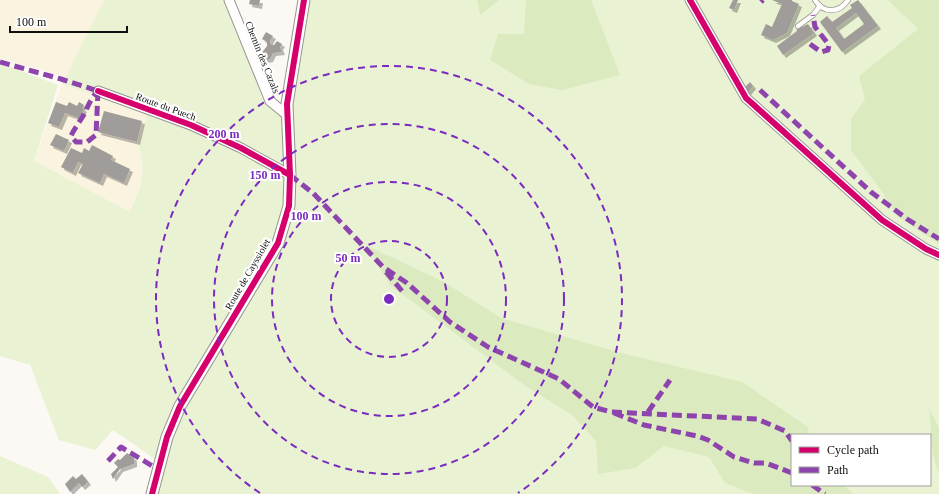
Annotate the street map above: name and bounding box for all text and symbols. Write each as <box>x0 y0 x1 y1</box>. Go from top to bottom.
scale bar <box>10 8 127 34</box>
text: 100 m <box>16 15 47 29</box>
street label: Chemin des Cazals <box>243 20 282 95</box>
street label: Route du Puech <box>134 90 197 122</box>
text: 200 m <box>209 127 240 141</box>
text: 150 m <box>250 168 281 182</box>
text: 100 m <box>291 209 322 223</box>
street label: Route de Cayssiolet <box>223 237 272 312</box>
text: 50 m <box>336 251 361 265</box>
centre of rings <box>382 292 396 306</box>
legend <box>791 434 931 486</box>
text: Cycle path <box>827 443 879 457</box>
text: Path <box>827 463 848 477</box>

